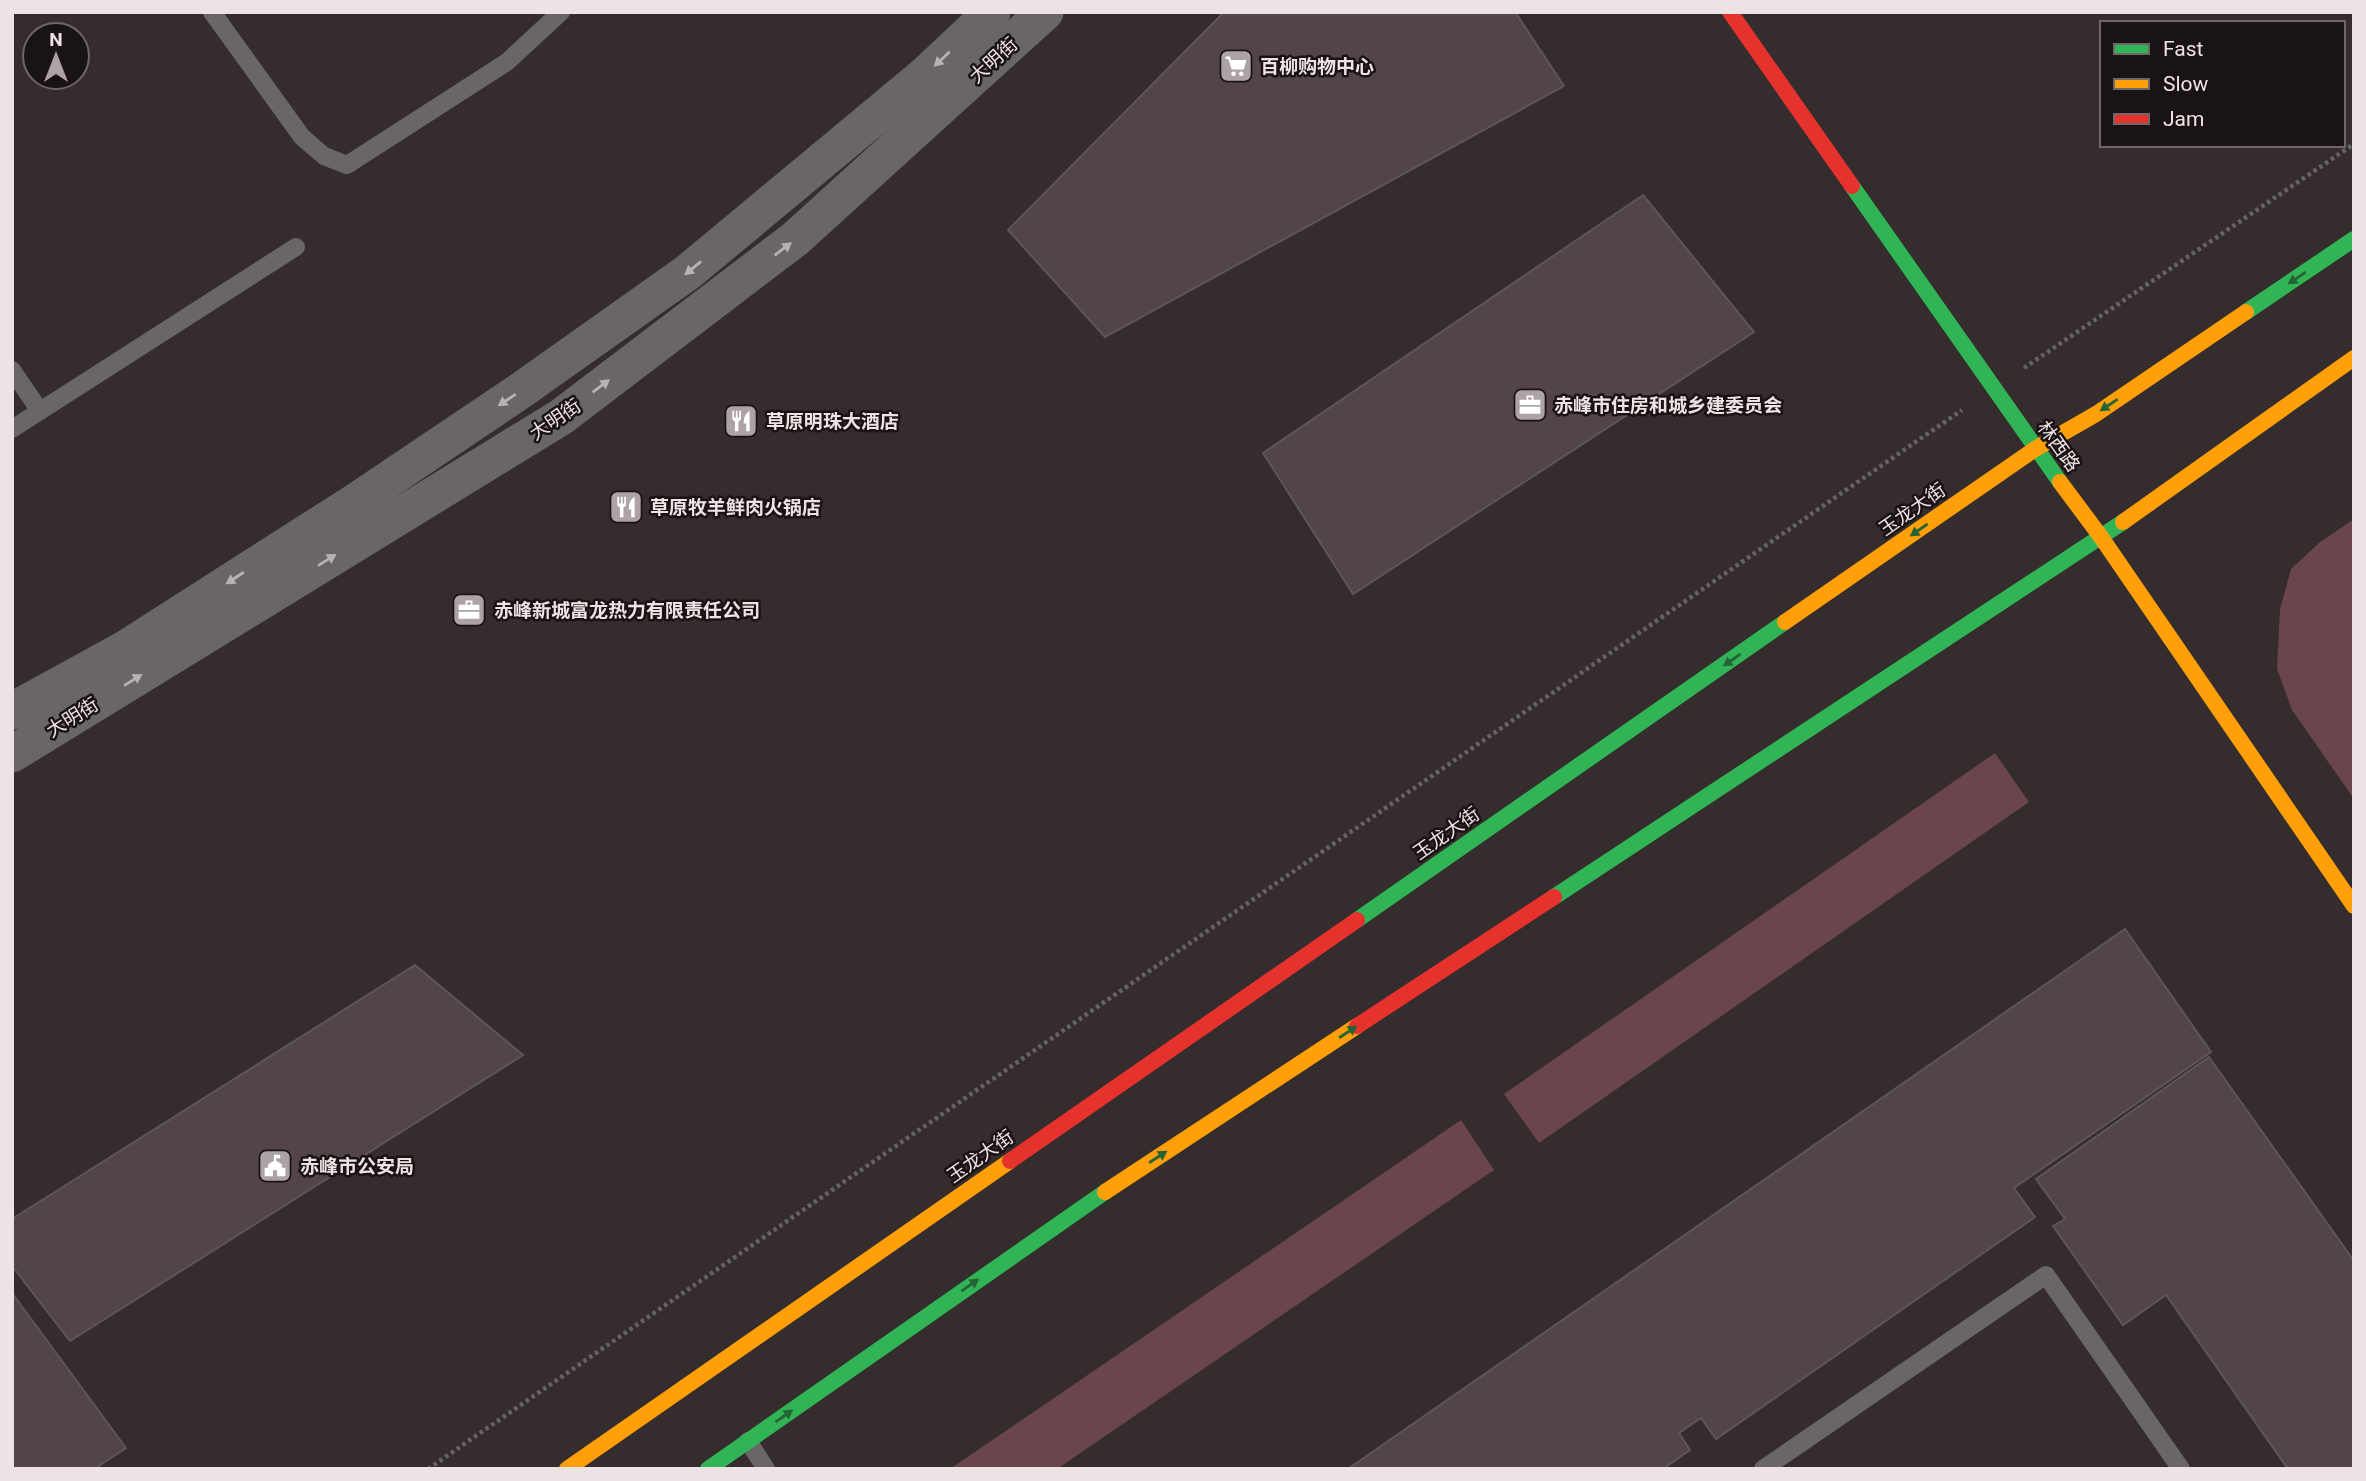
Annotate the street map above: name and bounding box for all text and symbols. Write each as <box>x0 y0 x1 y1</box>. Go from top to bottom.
north arrow <box>21 21 91 91</box>
legend <box>2100 21 2345 147</box>
text: N <box>49 28 63 51</box>
street label: 大明街 <box>964 33 1022 88</box>
text: Fast <box>2163 37 2204 61</box>
supermarket icon: 百柳购物中心 <box>1217 47 1255 85</box>
one-way arrow <box>934 50 951 66</box>
place label: 百柳购物中心 <box>1260 55 1374 78</box>
text: Slow <box>2163 72 2209 96</box>
text: Jam <box>2163 107 2204 131</box>
one-way arrow <box>773 241 791 256</box>
one-way arrow <box>684 260 702 275</box>
one-way arrow <box>2288 271 2306 285</box>
one-way arrow <box>592 378 610 393</box>
office icon: 赤峰市住房和城乡建委员会 <box>1511 386 1549 424</box>
one-way arrow <box>498 393 517 406</box>
street label: 大明街 <box>525 394 585 445</box>
place label: 赤峰市住房和城乡建委员会 <box>1554 394 1782 417</box>
one-way arrow <box>2099 398 2118 411</box>
restaurant icon: 草原明珠大酒店 <box>722 402 760 440</box>
place label: 草原明珠大酒店 <box>766 410 899 433</box>
street label: 林西路 <box>2033 416 2085 476</box>
street label: 玉龙大街 <box>1875 478 1950 541</box>
restaurant icon: 草原牧羊鲜肉火锅店 <box>607 488 645 526</box>
place label: 草原牧羊鲜肉火锅店 <box>650 496 821 519</box>
one-way arrow <box>1910 523 1928 537</box>
one-way arrow <box>317 554 336 567</box>
one-way arrow <box>226 571 244 585</box>
office icon: 赤峰新城富龙热力有限责任公司 <box>450 591 488 629</box>
place label: 赤峰新城富龙热力有限责任公司 <box>494 599 760 622</box>
one-way arrow <box>1723 653 1741 667</box>
one-way arrow <box>123 673 143 686</box>
street label: 大明街 <box>42 693 103 742</box>
street label: 玉龙大街 <box>1409 802 1484 865</box>
one-way arrow <box>1339 1026 1358 1039</box>
street label: 玉龙大街 <box>943 1125 1018 1188</box>
public building icon: 赤峰市公安局 <box>256 1147 294 1185</box>
one-way arrow <box>1149 1151 1168 1164</box>
place label: 赤峰市公安局 <box>300 1155 414 1178</box>
one-way arrow <box>961 1278 979 1292</box>
one-way arrow <box>775 1409 793 1423</box>

